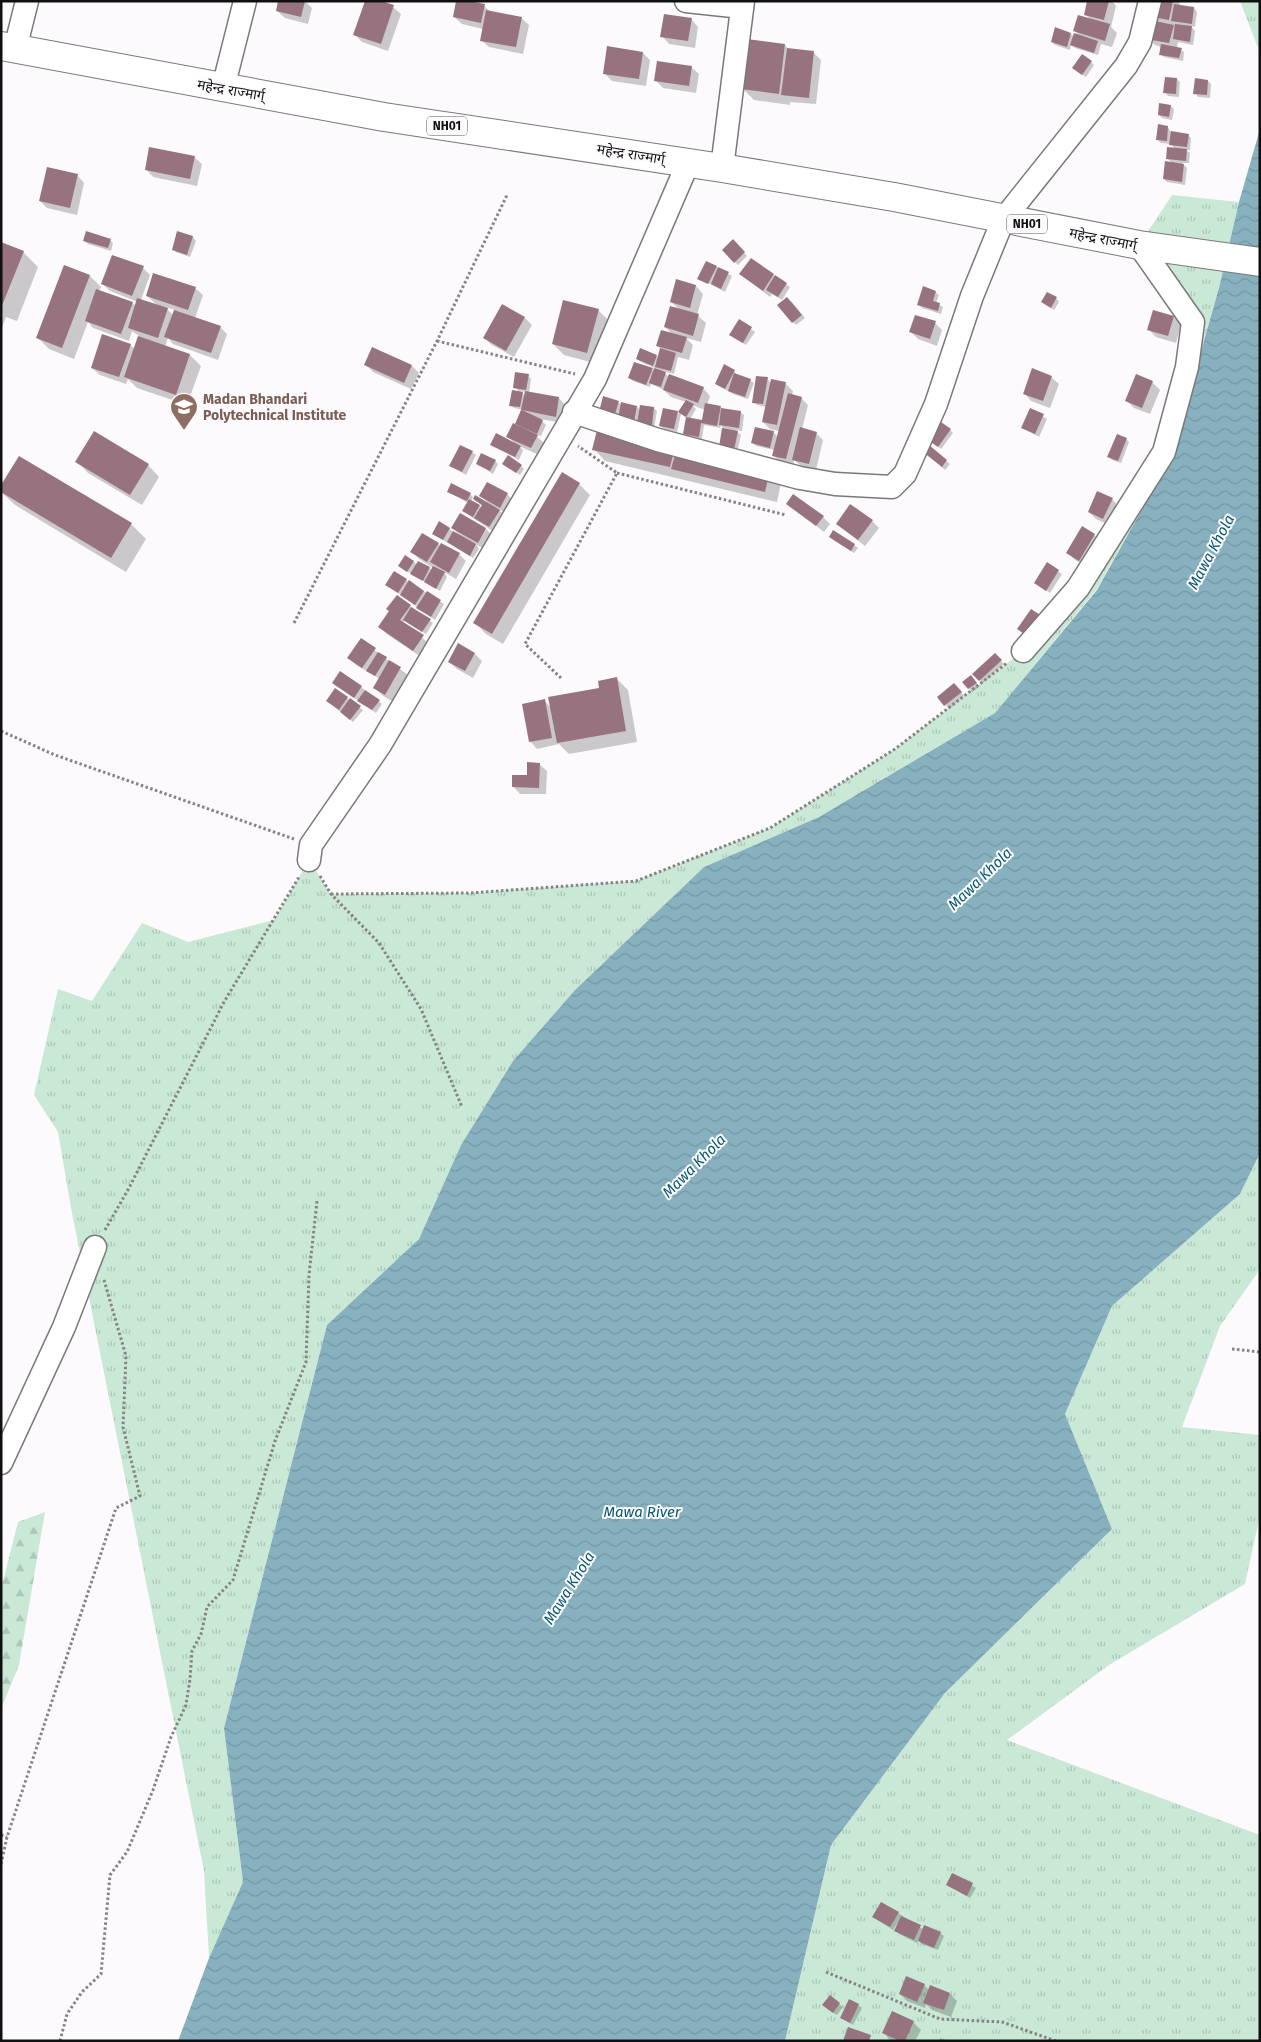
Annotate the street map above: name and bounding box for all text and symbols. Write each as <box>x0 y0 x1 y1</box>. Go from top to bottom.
street label: महेन्द्र राज्मार्ग् <box>196 75 268 106</box>
road number: NH01 <box>427 116 467 136</box>
street label: महेन्द्र राज्मार्ग् <box>596 140 668 170</box>
road number: NH01 <box>1007 214 1047 233</box>
street label: महेन्द्र राज्मार्ग् <box>1067 224 1140 256</box>
place label: Madan Bhandari Polytechnical Institute <box>203 391 347 424</box>
school or university icon: Madan Bhandari Polytechnical Institute <box>169 392 199 431</box>
water label: Mawa Khola <box>1184 512 1238 592</box>
water label: Mawa Khola <box>944 844 1016 914</box>
water label: Mawa Khola <box>659 1131 729 1201</box>
water label: Mawa River <box>603 1503 682 1521</box>
water label: Mawa Khola <box>540 1548 598 1628</box>

